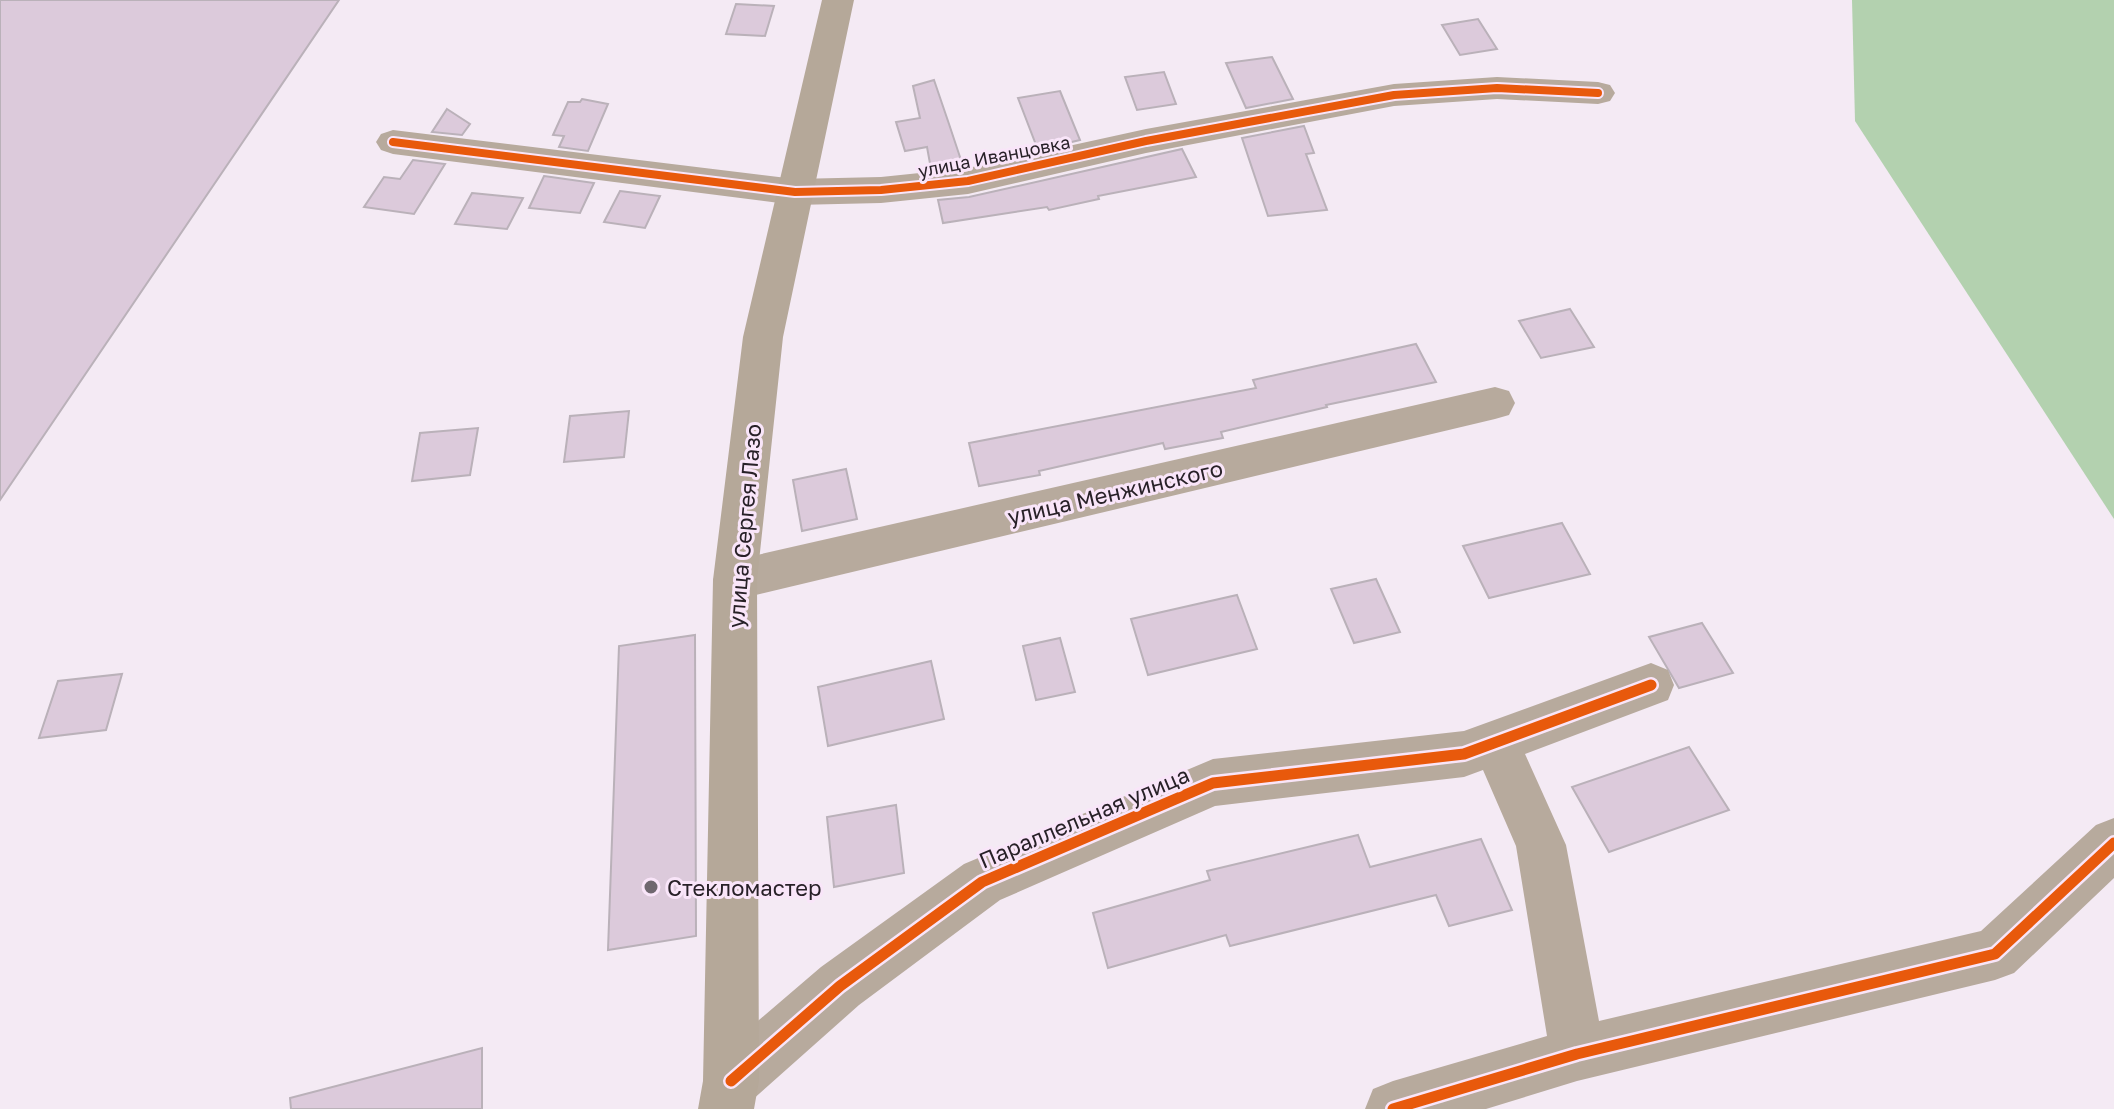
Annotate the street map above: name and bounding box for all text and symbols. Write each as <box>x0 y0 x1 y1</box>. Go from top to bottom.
street label: улица Иванцовка <box>916 130 1072 182</box>
street label: улица Сергея Лазо <box>722 423 766 629</box>
street label: улица Менжинского <box>1005 454 1225 530</box>
street label: Параллельная улица <box>975 760 1193 874</box>
place label: Стекломастер <box>667 874 822 901</box>
marker: Стекломастер <box>642 878 660 896</box>

